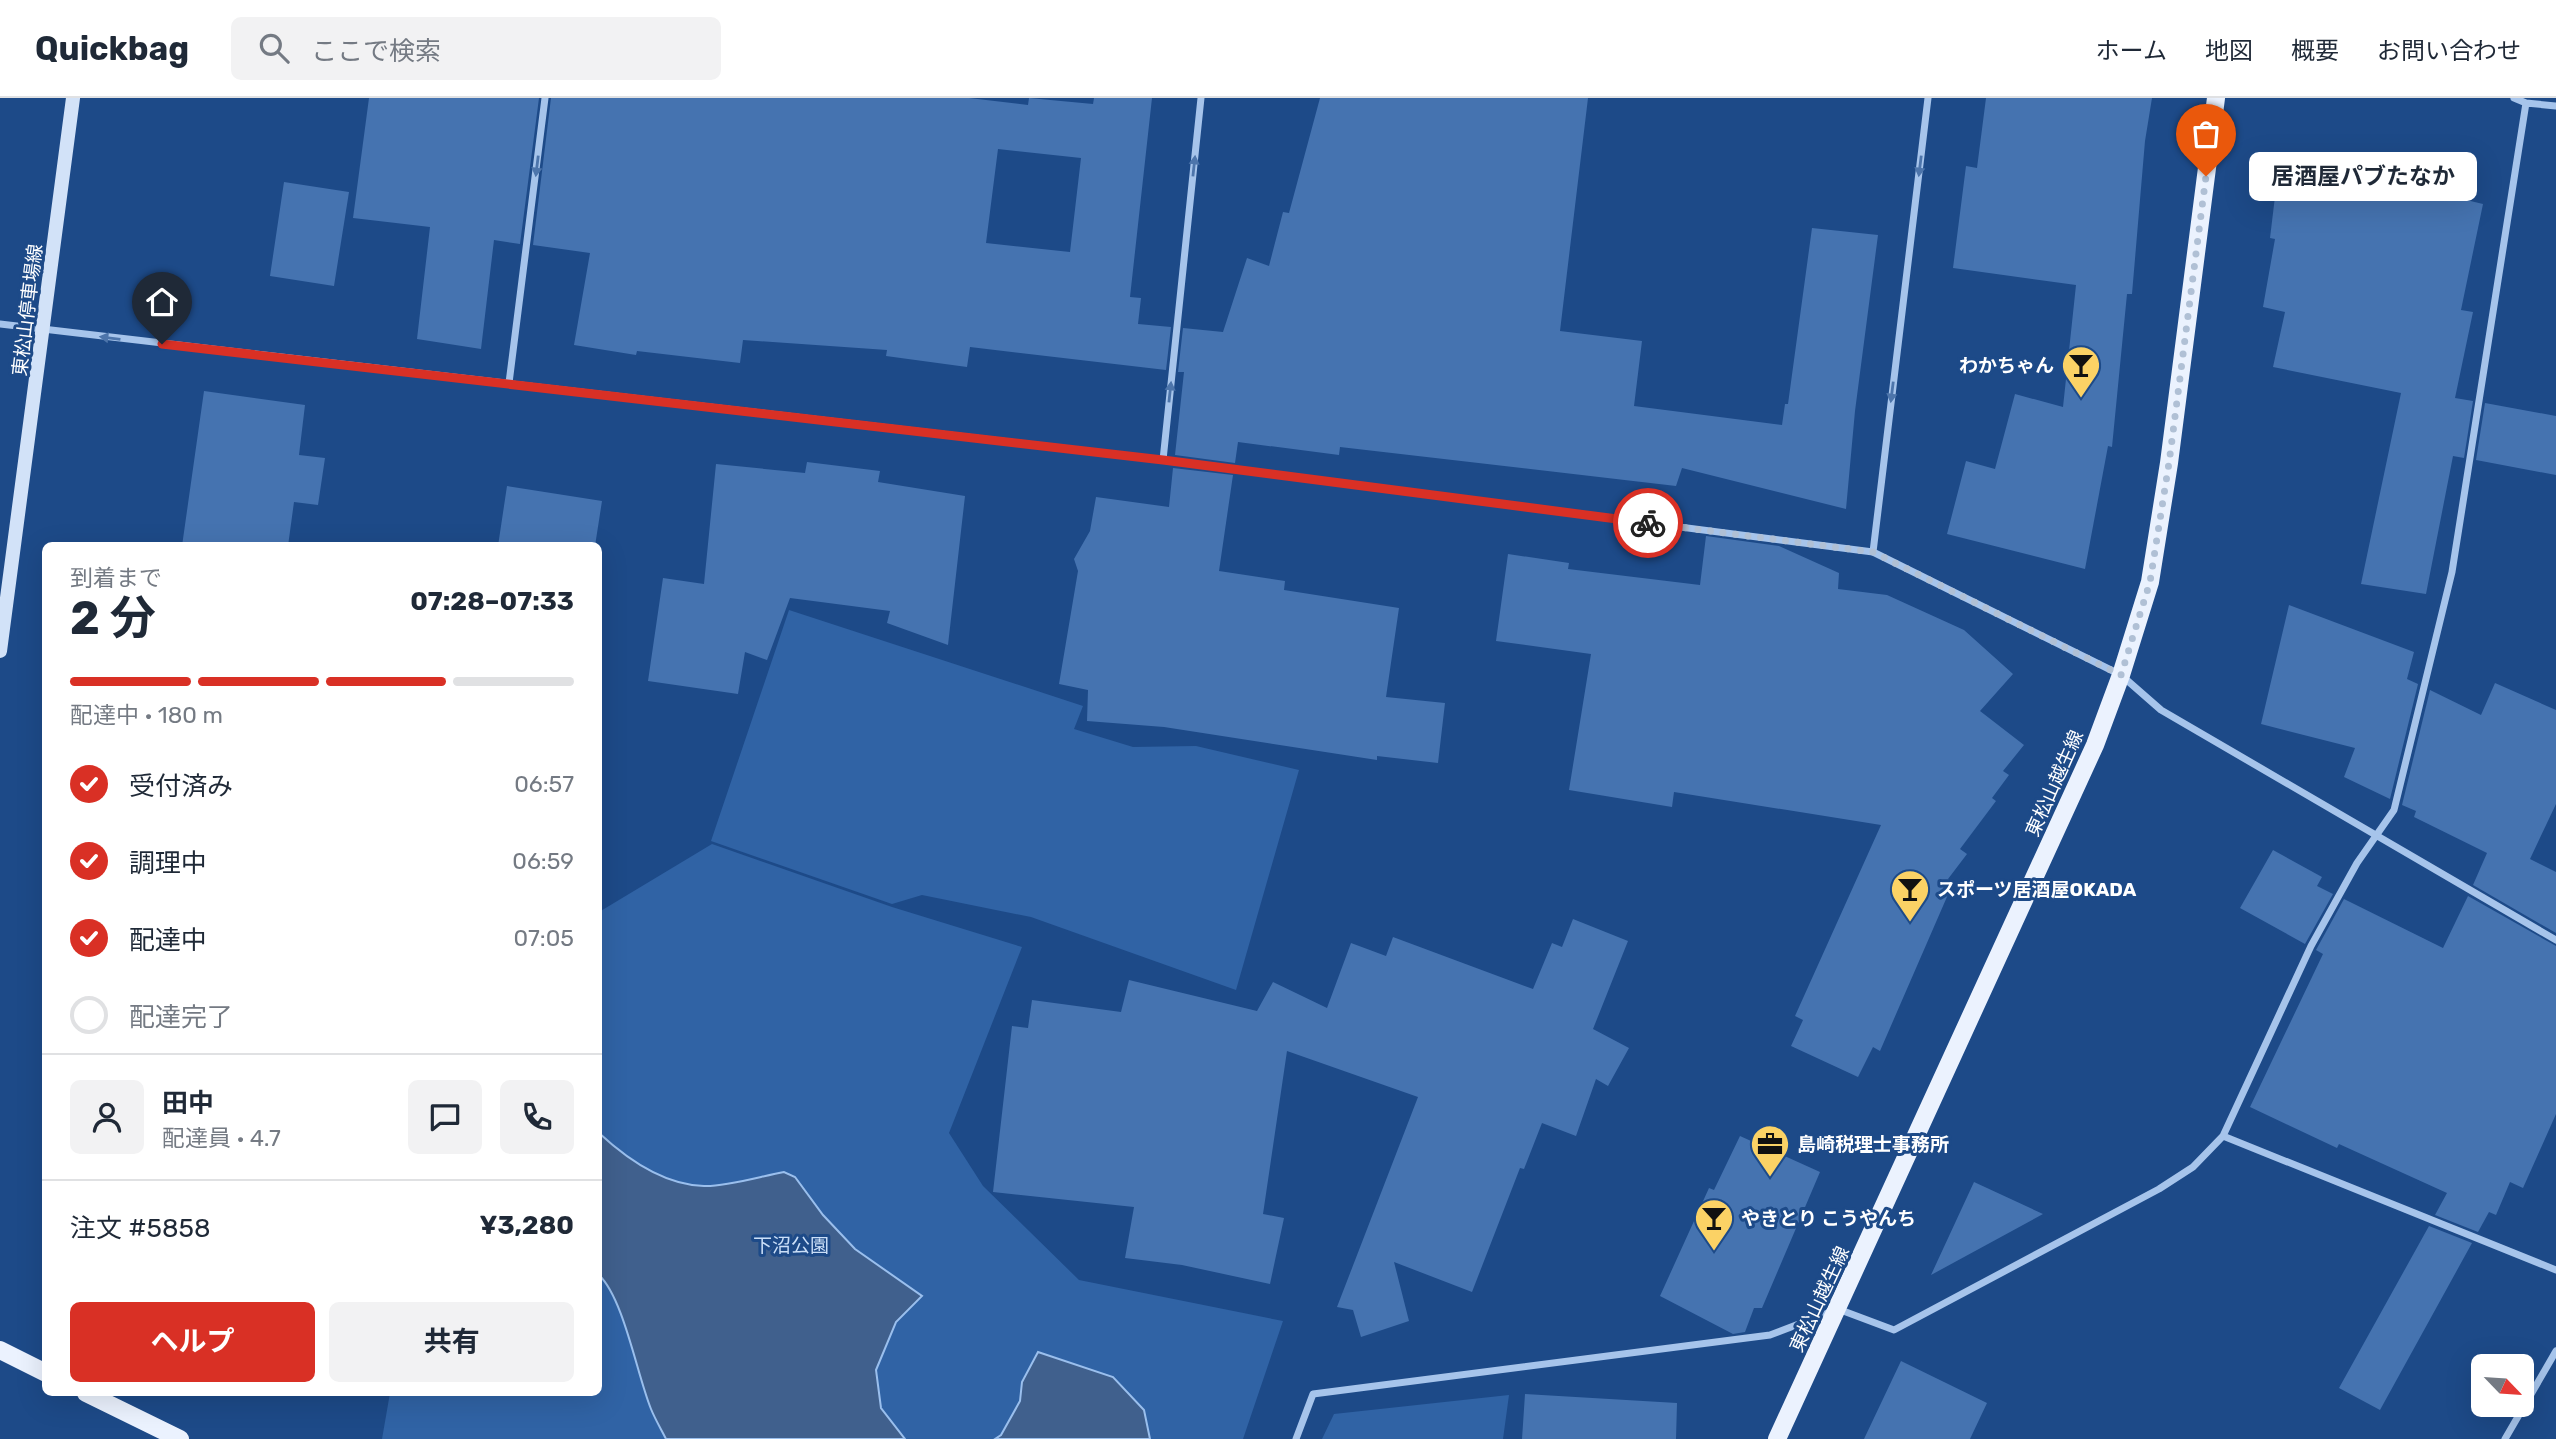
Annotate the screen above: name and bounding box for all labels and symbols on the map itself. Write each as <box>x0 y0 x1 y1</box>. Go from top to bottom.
pin <box>2176 104 2236 176</box>
callout: 居酒屋パブたなか <box>2248 152 2476 200</box>
one-way arrow <box>1189 154 1200 176</box>
one-way arrow <box>531 155 542 177</box>
one-way arrow <box>1914 155 1925 177</box>
street label: 東松山停車場線 <box>8 243 47 377</box>
pin <box>132 272 192 344</box>
one-way arrow <box>99 333 121 344</box>
bar icon: わかちゃん <box>2060 344 2102 399</box>
place label: わかちゃん <box>1959 354 2054 377</box>
one-way arrow <box>1165 381 1176 403</box>
one-way arrow <box>1887 381 1898 403</box>
courier <box>1613 488 1683 558</box>
street label: 東松山越生線 <box>2021 726 2088 840</box>
bar icon: スポーツ居酒屋OKADA <box>1889 868 1931 923</box>
place label: スポーツ居酒屋OKADA <box>1937 878 2137 901</box>
office icon: 島崎税理士事務所 <box>1749 1123 1791 1178</box>
place label: 島崎税理士事務所 <box>1797 1133 1949 1156</box>
bar icon: やきとり こうやんち <box>1693 1197 1735 1252</box>
place label: やきとり こうやんち <box>1741 1207 1916 1230</box>
park label: 下沼公園 <box>753 1234 829 1257</box>
street label: 東松山越生線 <box>1785 1243 1854 1356</box>
north arrow <box>2471 1354 2534 1418</box>

